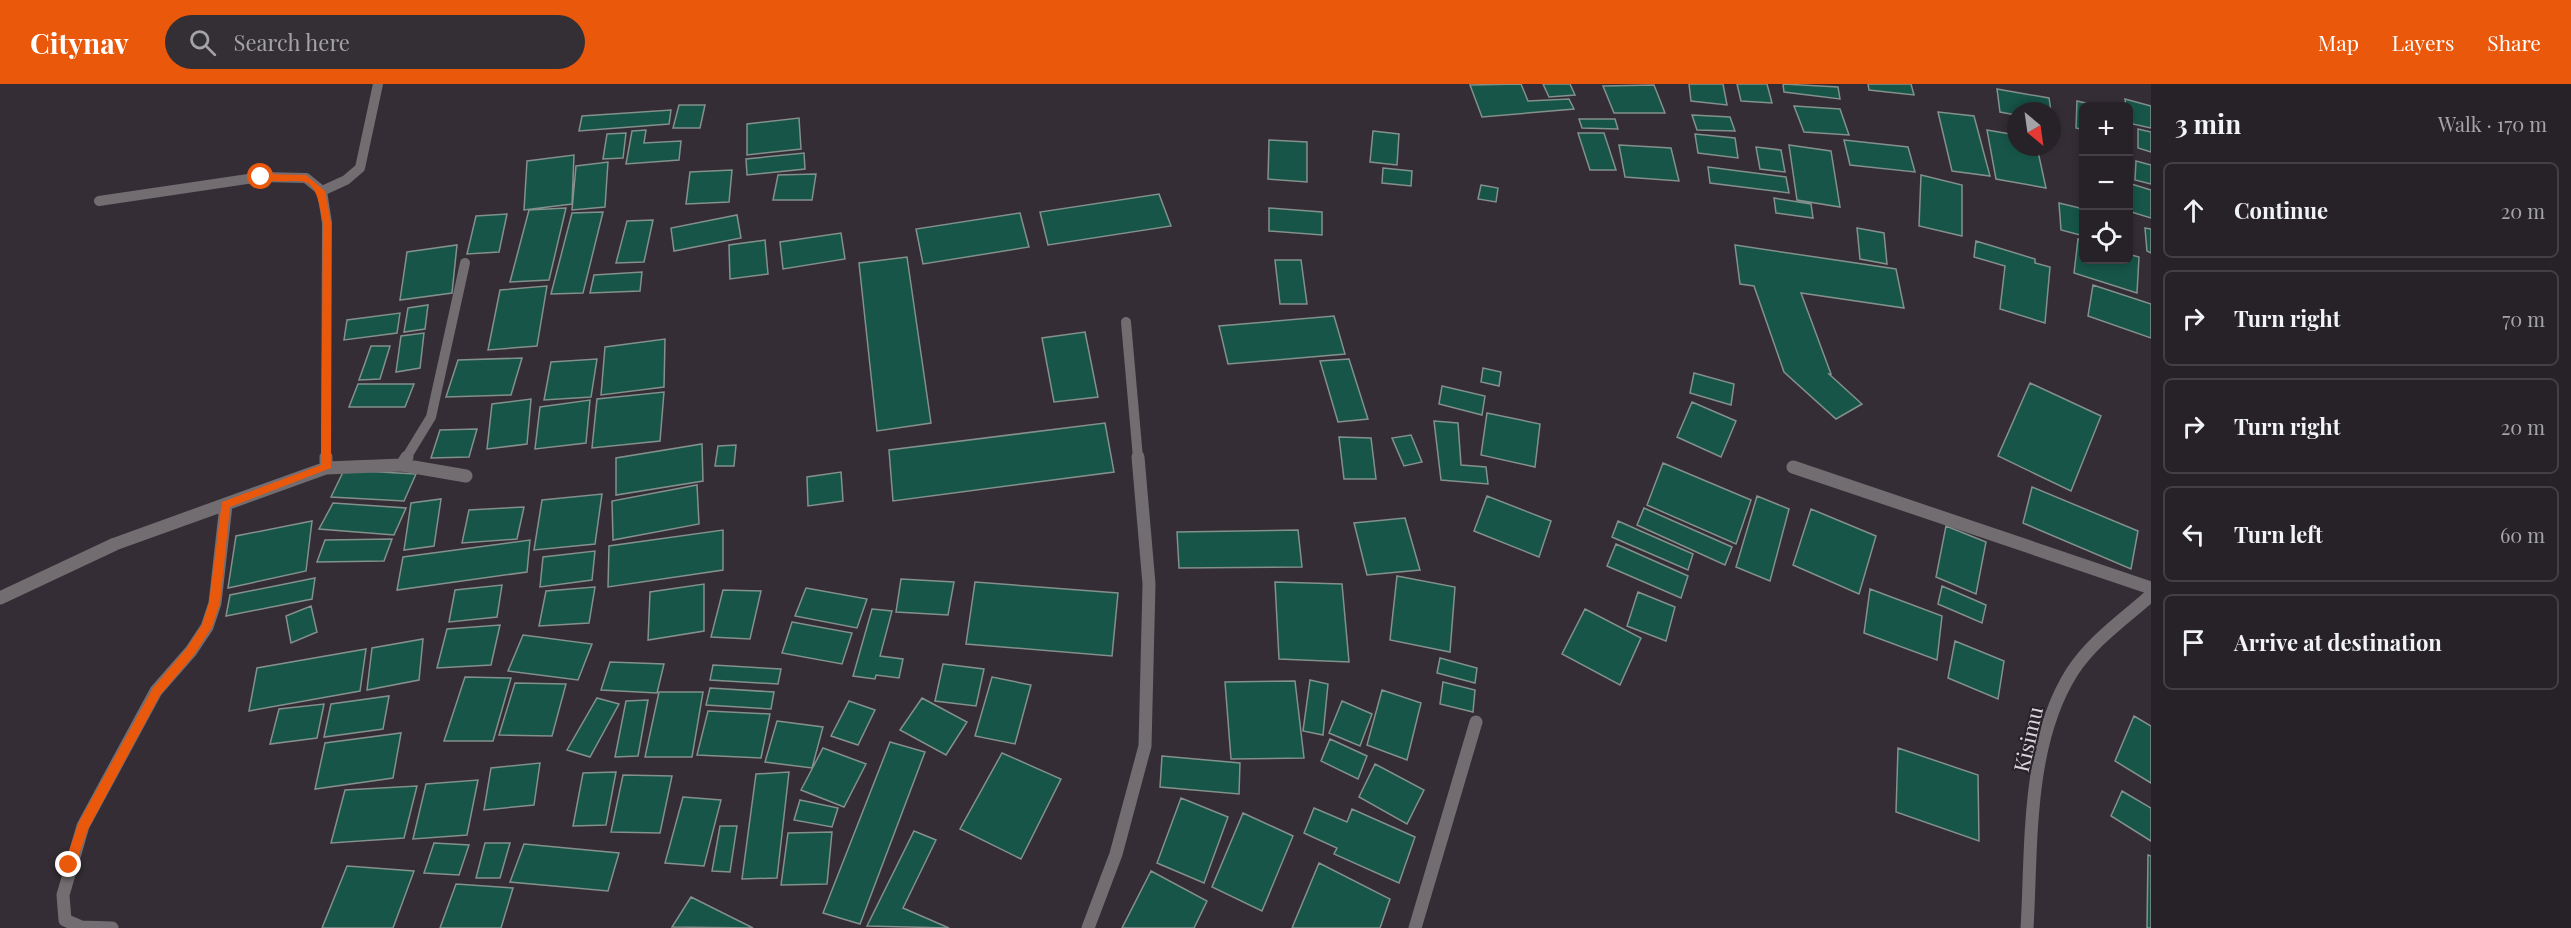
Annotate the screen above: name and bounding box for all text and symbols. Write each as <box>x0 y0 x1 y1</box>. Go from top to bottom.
search box <box>165 15 585 69</box>
text: Citynav <box>30 24 129 61</box>
icon: search <box>186 26 219 59</box>
text: Search here <box>234 27 350 57</box>
text: Map <box>2318 28 2359 56</box>
text: Layers <box>2392 28 2454 56</box>
text: Share <box>2487 28 2541 56</box>
north arrow <box>2007 102 2061 156</box>
map controls <box>2079 102 2133 264</box>
button: + <box>2079 102 2133 156</box>
text: 3 min <box>2175 106 2241 141</box>
text: Walk · 170 m <box>2438 110 2547 137</box>
button: − <box>2079 156 2133 210</box>
route start <box>247 163 273 189</box>
icon: ahead <box>2177 194 2210 227</box>
text: Continue <box>2234 195 2328 225</box>
text: 20 m <box>2501 197 2545 224</box>
button: locate <box>2079 210 2133 264</box>
icon: right <box>2177 302 2210 335</box>
text: Turn right <box>2234 303 2340 333</box>
text: 70 m <box>2502 305 2545 332</box>
icon: right <box>2177 410 2210 443</box>
text: Turn right <box>2234 411 2340 441</box>
text: 20 m <box>2501 413 2545 440</box>
icon: left <box>2177 518 2210 551</box>
text: Turn left <box>2234 519 2323 549</box>
text: 60 m <box>2500 521 2545 548</box>
icon: arrive <box>2177 626 2210 659</box>
text: Arrive at destination <box>2234 627 2442 657</box>
street label: Kisimu <box>2006 704 2048 774</box>
route end <box>55 851 81 877</box>

